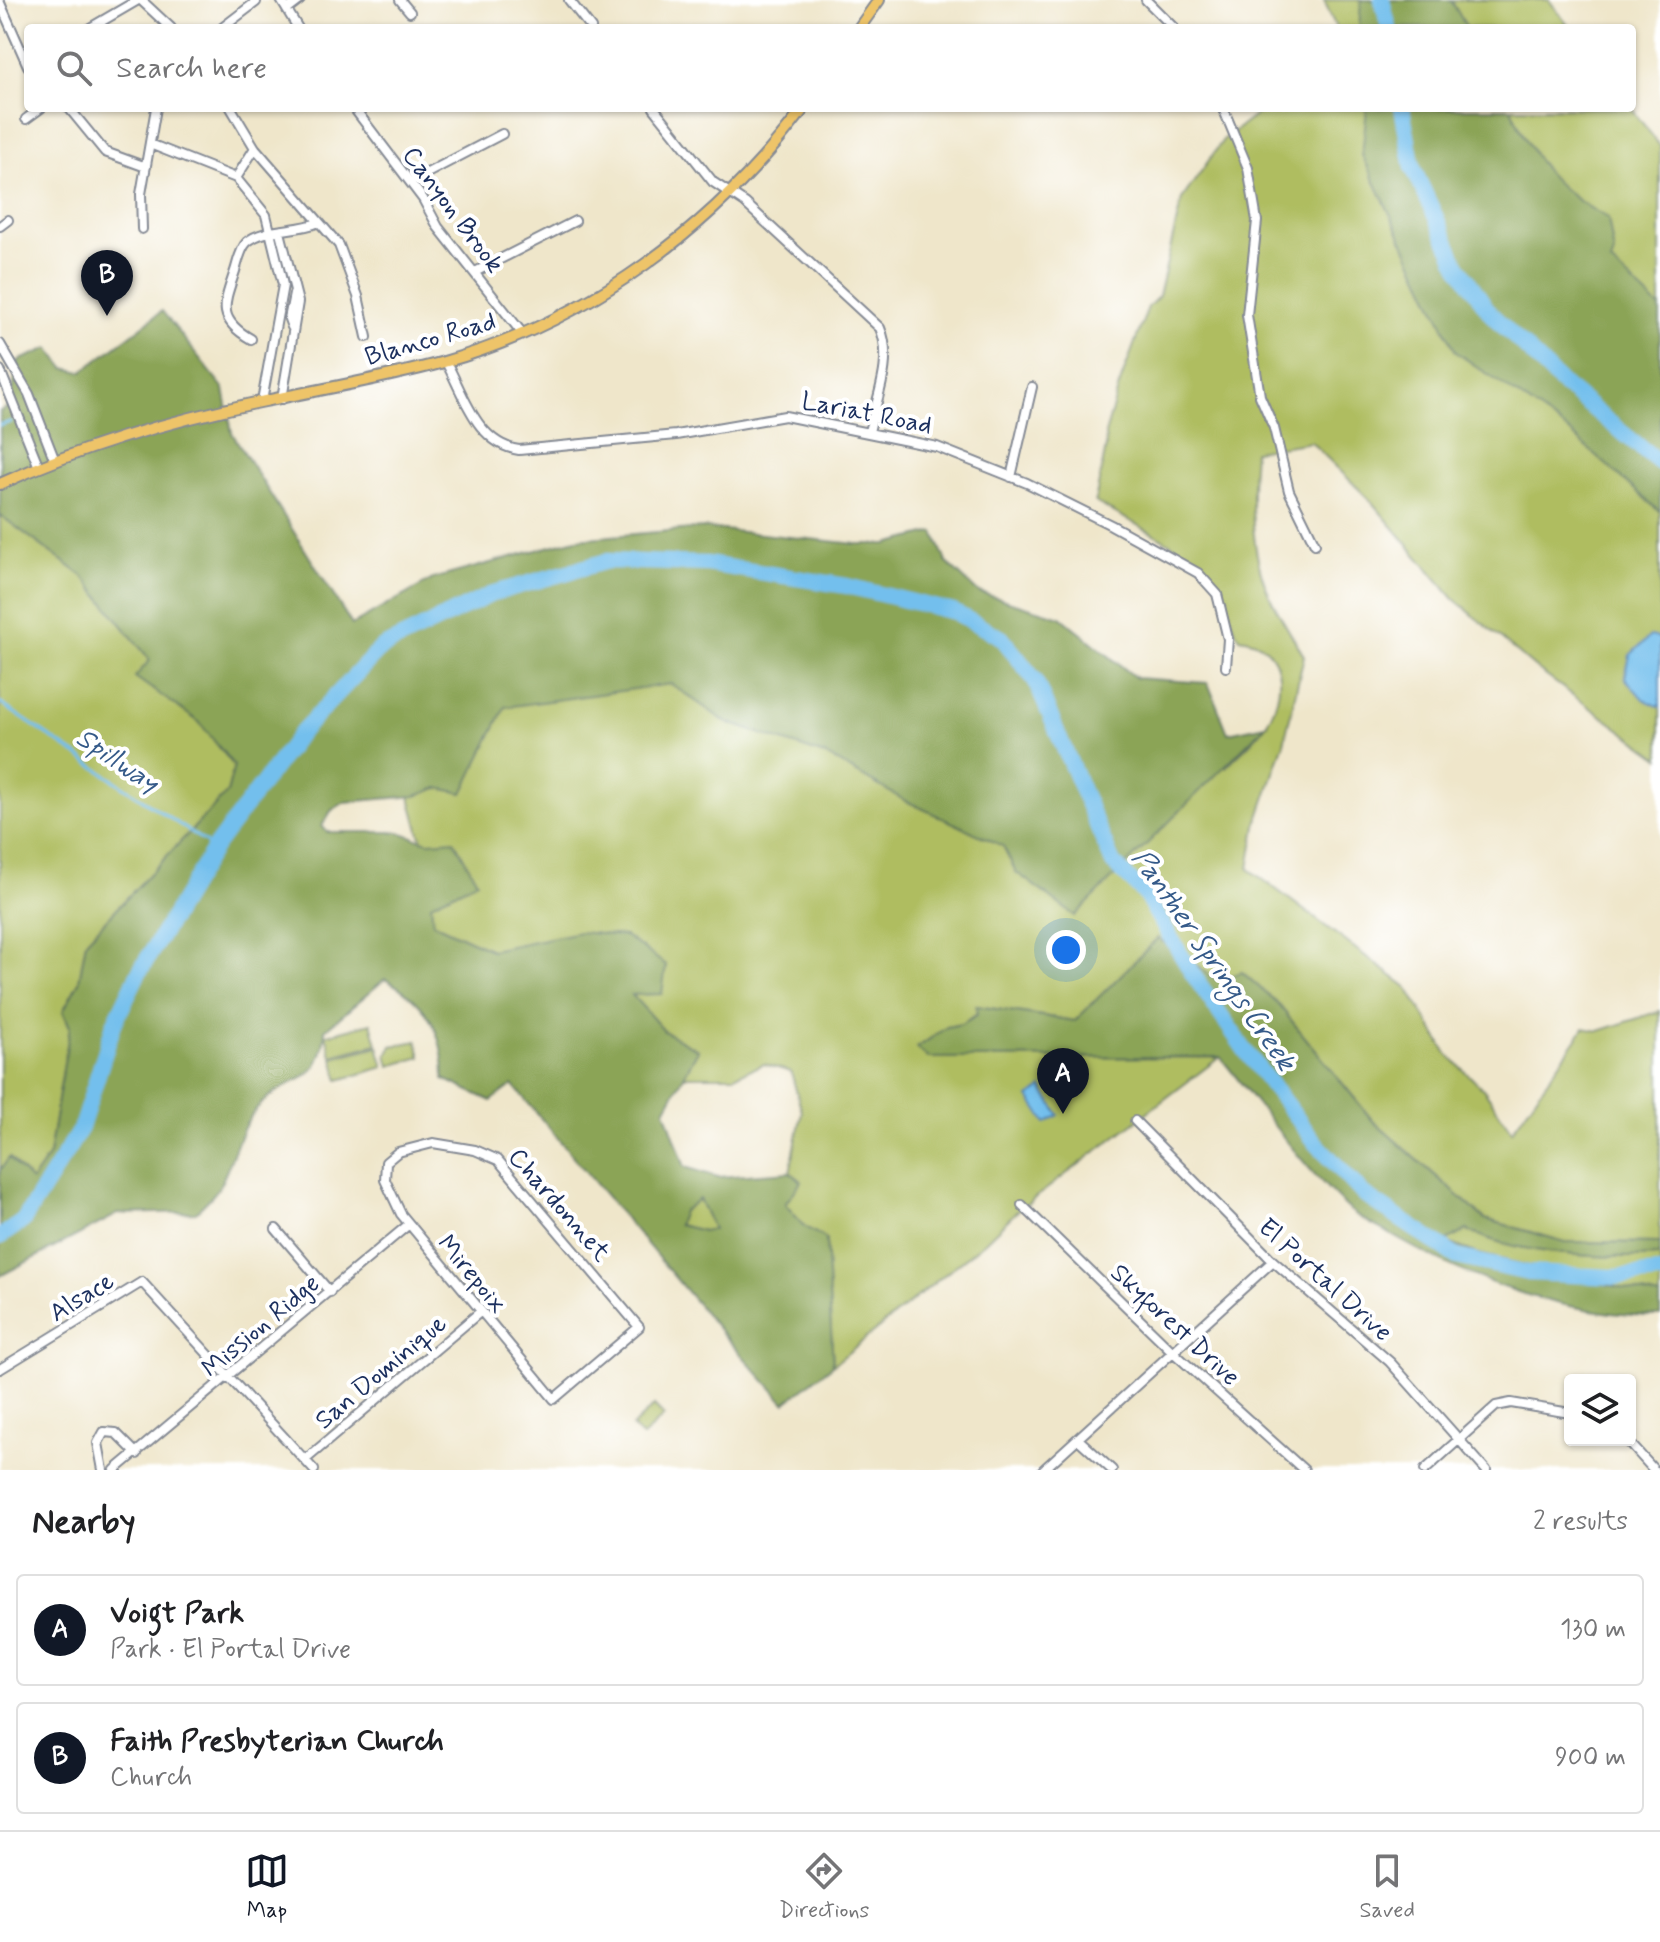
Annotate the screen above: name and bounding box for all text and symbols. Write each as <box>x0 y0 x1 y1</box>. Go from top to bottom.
search box <box>24 24 1636 112</box>
icon: search <box>52 46 96 90</box>
text: Search here <box>116 49 267 88</box>
street label: Canyon Brook <box>394 140 511 280</box>
pin: B <box>81 250 133 316</box>
street label: Blanco Road <box>361 305 500 375</box>
street label: Lariat Road <box>799 385 935 443</box>
water label: Spillway <box>68 720 167 803</box>
water label: Panther Springs Creek <box>1121 842 1305 1081</box>
your location <box>1046 930 1086 970</box>
pin: A <box>1037 1048 1089 1114</box>
street label: Chardonnet <box>500 1141 617 1269</box>
street label: El Portal Drive <box>1250 1211 1399 1350</box>
street label: Mirepoix <box>429 1228 514 1321</box>
street label: Skyforest Drive <box>1101 1257 1247 1396</box>
street label: Alsace <box>43 1265 121 1331</box>
street label: Mission Ridge <box>195 1267 327 1386</box>
street label: San Dominique <box>308 1307 454 1438</box>
map controls <box>1564 1374 1636 1446</box>
button: layers <box>1564 1374 1636 1446</box>
text: Nearby <box>32 1500 136 1545</box>
text: 2 results <box>1533 1505 1628 1539</box>
text: Voigt Park <box>110 1594 244 1633</box>
text: A <box>51 1613 69 1647</box>
text: 130 m <box>1560 1613 1626 1647</box>
text: Park · El Portal Drive <box>110 1633 351 1667</box>
text: Faith Presbyterian Church <box>110 1722 444 1761</box>
text: B <box>52 1741 68 1775</box>
text: 900 m <box>1555 1741 1626 1775</box>
text: Church <box>110 1761 192 1795</box>
tab: Map <box>245 1849 289 1925</box>
tab: Directions <box>779 1849 869 1925</box>
tab: Saved <box>1359 1849 1415 1925</box>

